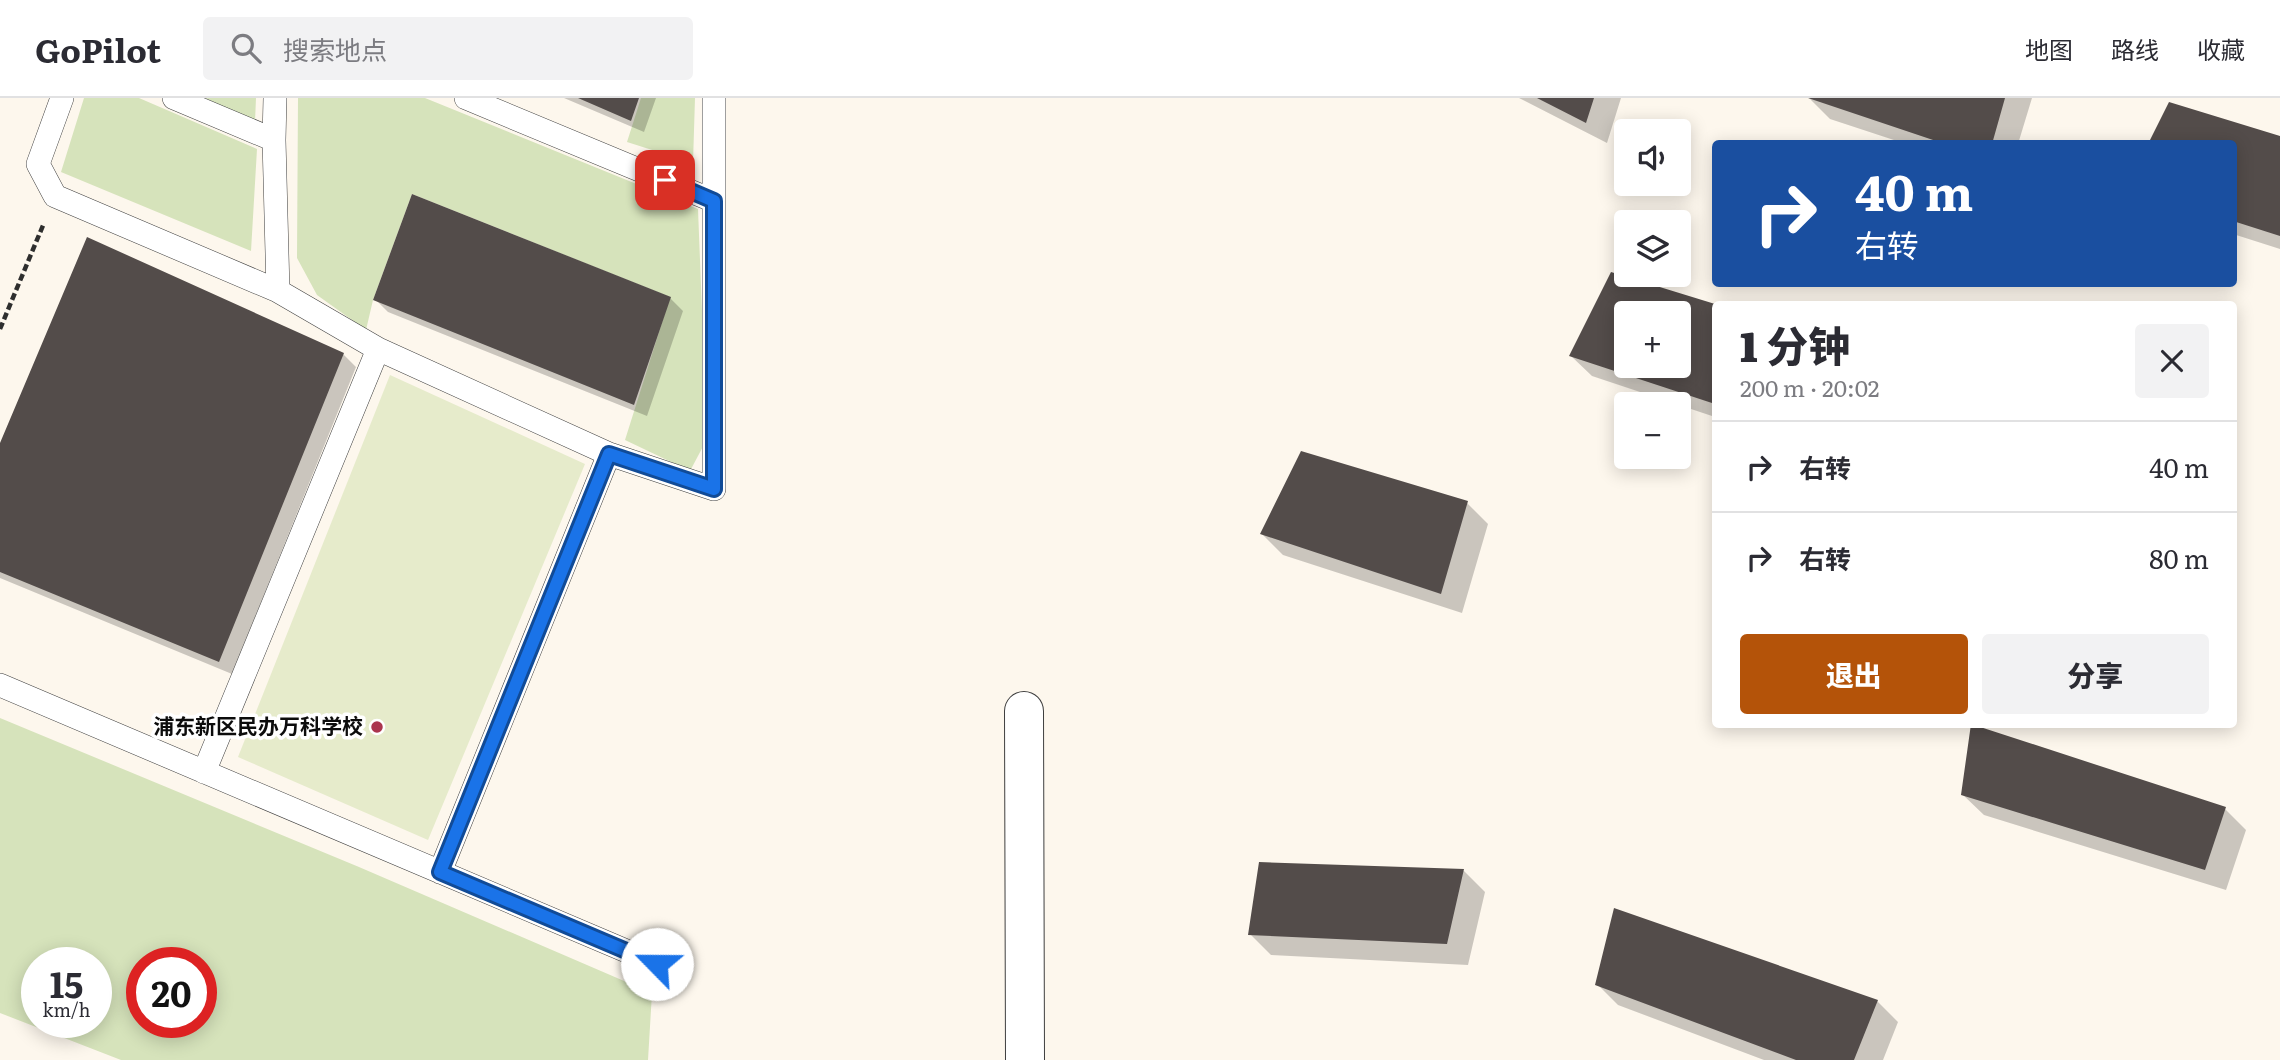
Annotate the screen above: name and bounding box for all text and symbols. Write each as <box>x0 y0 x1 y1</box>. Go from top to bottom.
search box <box>203 17 693 80</box>
text: GoPilot <box>35 24 161 73</box>
icon: search <box>227 29 265 67</box>
text: 搜索地点 <box>283 29 387 68</box>
text: 地图 <box>2025 31 2073 66</box>
text: 路线 <box>2111 31 2159 66</box>
text: 收藏 <box>2197 31 2245 66</box>
map controls <box>1614 119 1691 469</box>
button: sound <box>1614 119 1691 196</box>
pin <box>635 150 695 210</box>
text: 40 m <box>1855 153 1973 226</box>
icon: arrive <box>646 161 684 199</box>
icon: right <box>1740 168 1831 259</box>
button: layers <box>1614 210 1691 287</box>
text: 右转 <box>1855 220 1919 268</box>
button: + <box>1614 301 1691 378</box>
text: 1 分钟 <box>1740 313 1850 375</box>
button: close <box>2135 324 2209 398</box>
text: 200 m · 20:02 <box>1740 370 1879 404</box>
button: − <box>1614 392 1691 469</box>
text: 右转 <box>1799 447 1851 486</box>
text: 40 m <box>2149 447 2209 486</box>
icon: right <box>1740 448 1778 486</box>
text: 右转 <box>1799 538 1851 577</box>
text: 80 m <box>2149 538 2209 577</box>
icon: right <box>1740 539 1778 577</box>
button: 退出 <box>1740 634 1968 714</box>
button: 分享 <box>1982 634 2209 714</box>
place label: 浦东新区民办万科学校 <box>153 709 363 740</box>
marker: 浦东新区民办万科学校 <box>369 719 385 735</box>
position arrow <box>620 927 694 1001</box>
speed limit sign: 20 <box>126 947 217 1038</box>
text: 15 <box>50 957 83 1009</box>
text: km/h <box>43 996 90 1023</box>

